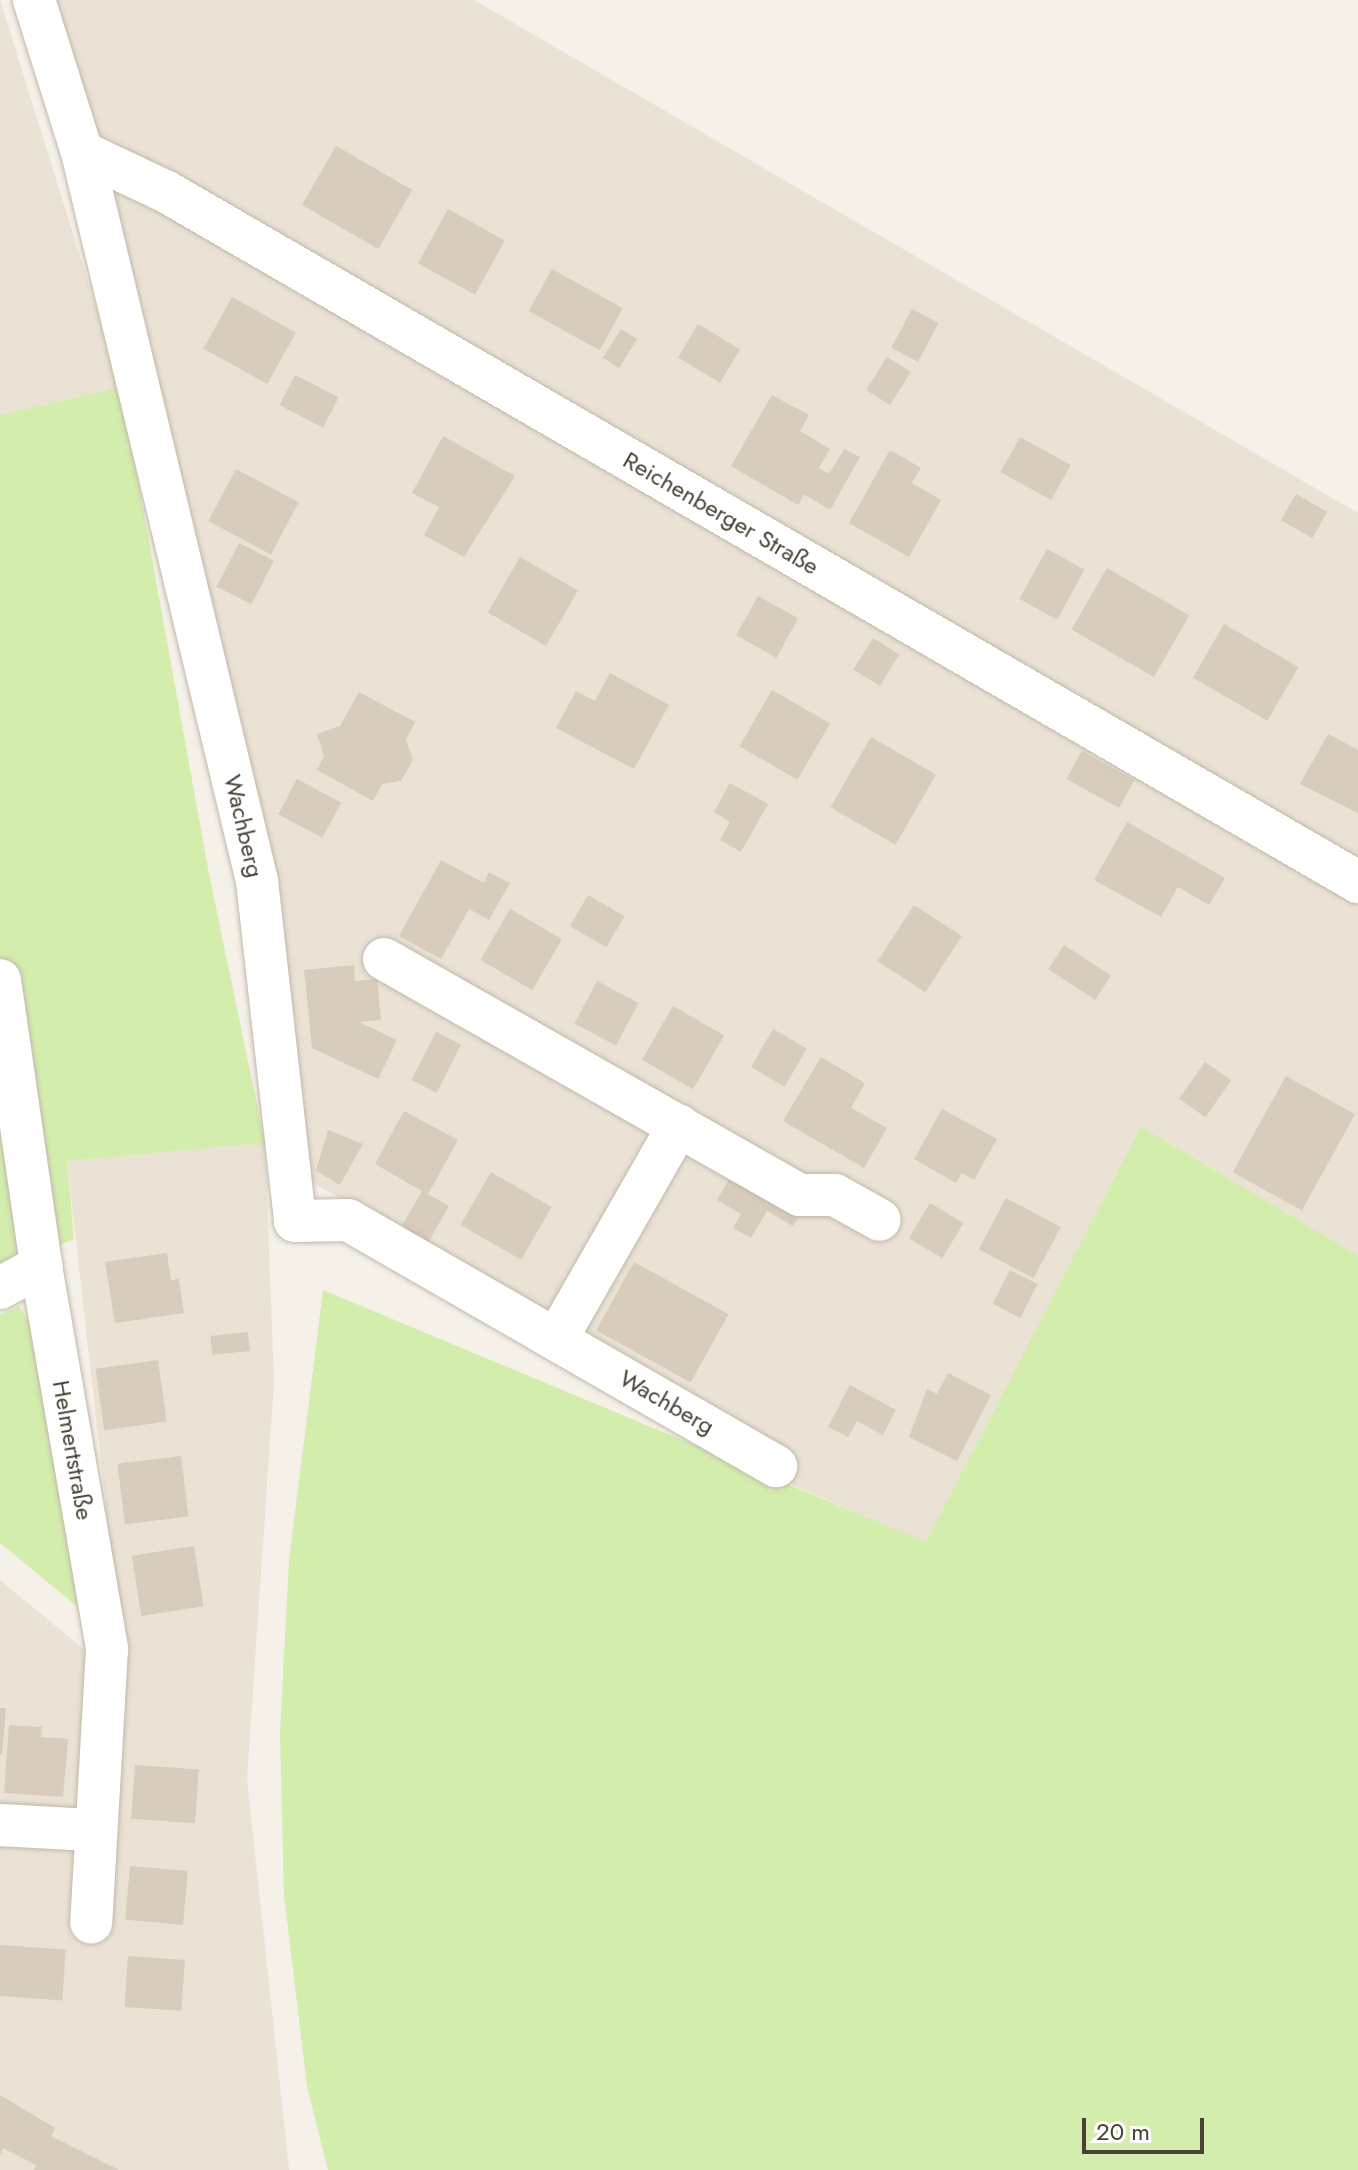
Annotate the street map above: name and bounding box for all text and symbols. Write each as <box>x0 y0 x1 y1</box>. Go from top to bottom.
street label: Reichenberger Straße <box>618 445 824 581</box>
street label: Wachberg <box>218 772 270 880</box>
street label: Wachberg <box>615 1363 719 1441</box>
street label: Helmertstraße <box>47 1378 99 1522</box>
scale bar <box>1086 2102 1208 2152</box>
text: 20 m <box>1096 2114 1150 2149</box>

